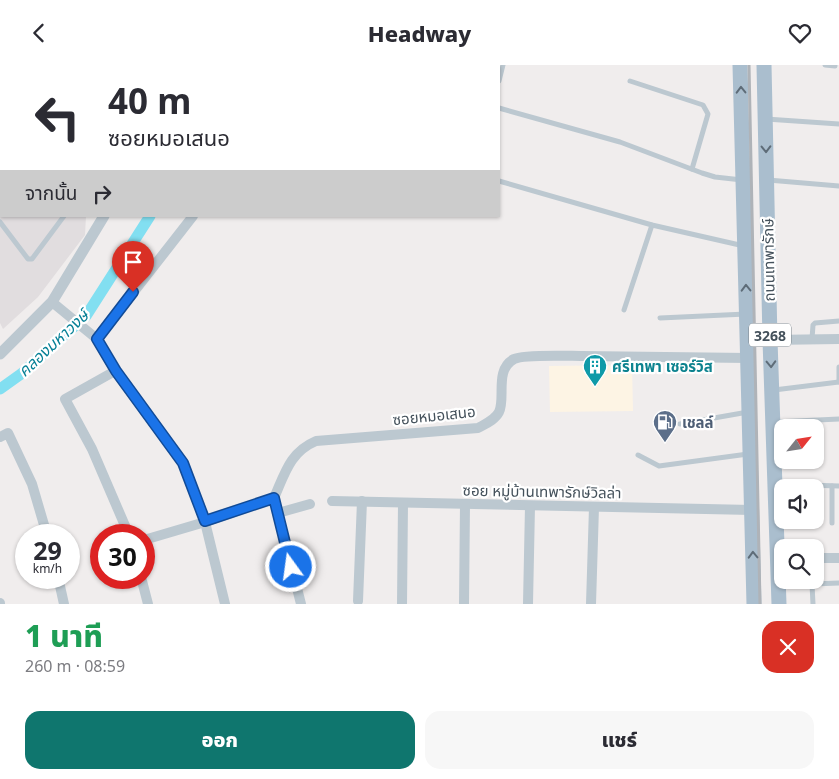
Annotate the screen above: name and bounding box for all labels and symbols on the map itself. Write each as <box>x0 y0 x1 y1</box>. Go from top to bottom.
one-way arrow <box>735 86 746 94</box>
one-way arrow <box>761 145 772 153</box>
street label: ถนนเทพารักษ์ <box>757 218 779 302</box>
pin <box>112 241 154 292</box>
one-way arrow <box>740 284 751 292</box>
water label: คลองมหาวงษ์ <box>13 303 95 381</box>
road number: 3268 <box>749 323 791 347</box>
building icon: ศรีเทพา เซอร์วิส <box>582 353 608 387</box>
place label: ศรีเทพา เซอร์วิส <box>612 356 713 376</box>
one-way arrow <box>765 360 776 368</box>
street label: ซอยหมอเสนอ <box>392 401 476 429</box>
fuel station icon: เชลล์ <box>652 409 678 443</box>
place label: เชลล์ <box>682 412 714 432</box>
north arrow <box>774 419 824 469</box>
street label: ซอย หมู่บ้านเทพารักษ์วิลล่า <box>462 480 622 502</box>
speed limit sign: 30 <box>90 524 155 589</box>
position arrow <box>264 540 316 592</box>
one-way arrow <box>748 551 758 559</box>

